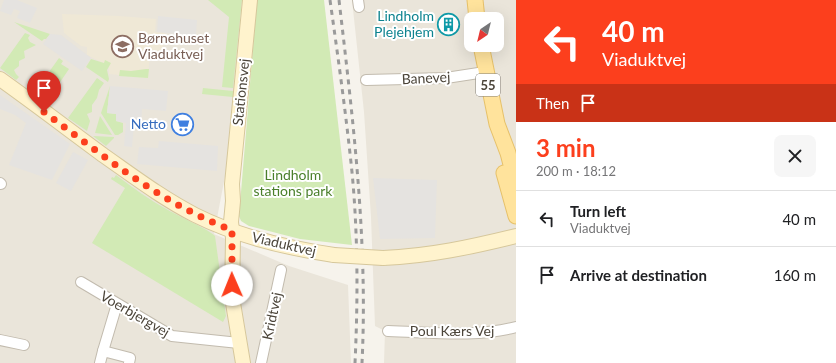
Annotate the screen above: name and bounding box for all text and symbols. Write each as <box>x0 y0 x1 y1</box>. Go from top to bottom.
place label: Lindholm Plejehjem <box>374 7 434 40</box>
building icon: Lindholm Plejehjem <box>436 11 462 37</box>
north arrow <box>464 12 504 52</box>
map controls <box>464 12 504 52</box>
text: 40 m <box>602 14 665 48</box>
icon: left <box>536 16 588 68</box>
place label: Børnehuset Viaduktvej <box>138 29 209 62</box>
school or university icon: Børnehuset Viaduktvej <box>110 33 136 59</box>
text: Viaduktvej <box>602 48 686 70</box>
street label: Stationsvej <box>229 58 252 126</box>
street label: Banevej <box>401 68 451 87</box>
pin <box>27 71 61 112</box>
road number: 55 <box>476 74 500 96</box>
icon: arrive <box>33 77 55 99</box>
icon: arrive <box>577 92 599 114</box>
text: Then <box>536 94 569 112</box>
supermarket icon: Netto <box>169 111 195 137</box>
place label: Netto <box>131 115 166 132</box>
text: 3 min <box>536 133 596 162</box>
button: close <box>774 135 816 177</box>
text: 200 m · 18:12 <box>536 163 616 179</box>
park label: Lindholm stations park <box>254 166 333 199</box>
text: Turn left <box>570 202 626 220</box>
icon: left <box>536 208 558 230</box>
text: 40 m <box>782 210 816 228</box>
text: Viaduktvej <box>570 220 631 236</box>
street label: Viaduktvej <box>250 228 318 259</box>
position arrow <box>211 264 253 306</box>
icon: arrive <box>536 264 558 286</box>
text: Arrive at destination <box>570 266 707 284</box>
text: 160 m <box>774 266 816 284</box>
street label: Voerbjergvej <box>97 287 173 340</box>
street label: Kridtvej <box>258 290 285 341</box>
street label: Poul Kærs Vej <box>410 322 494 339</box>

